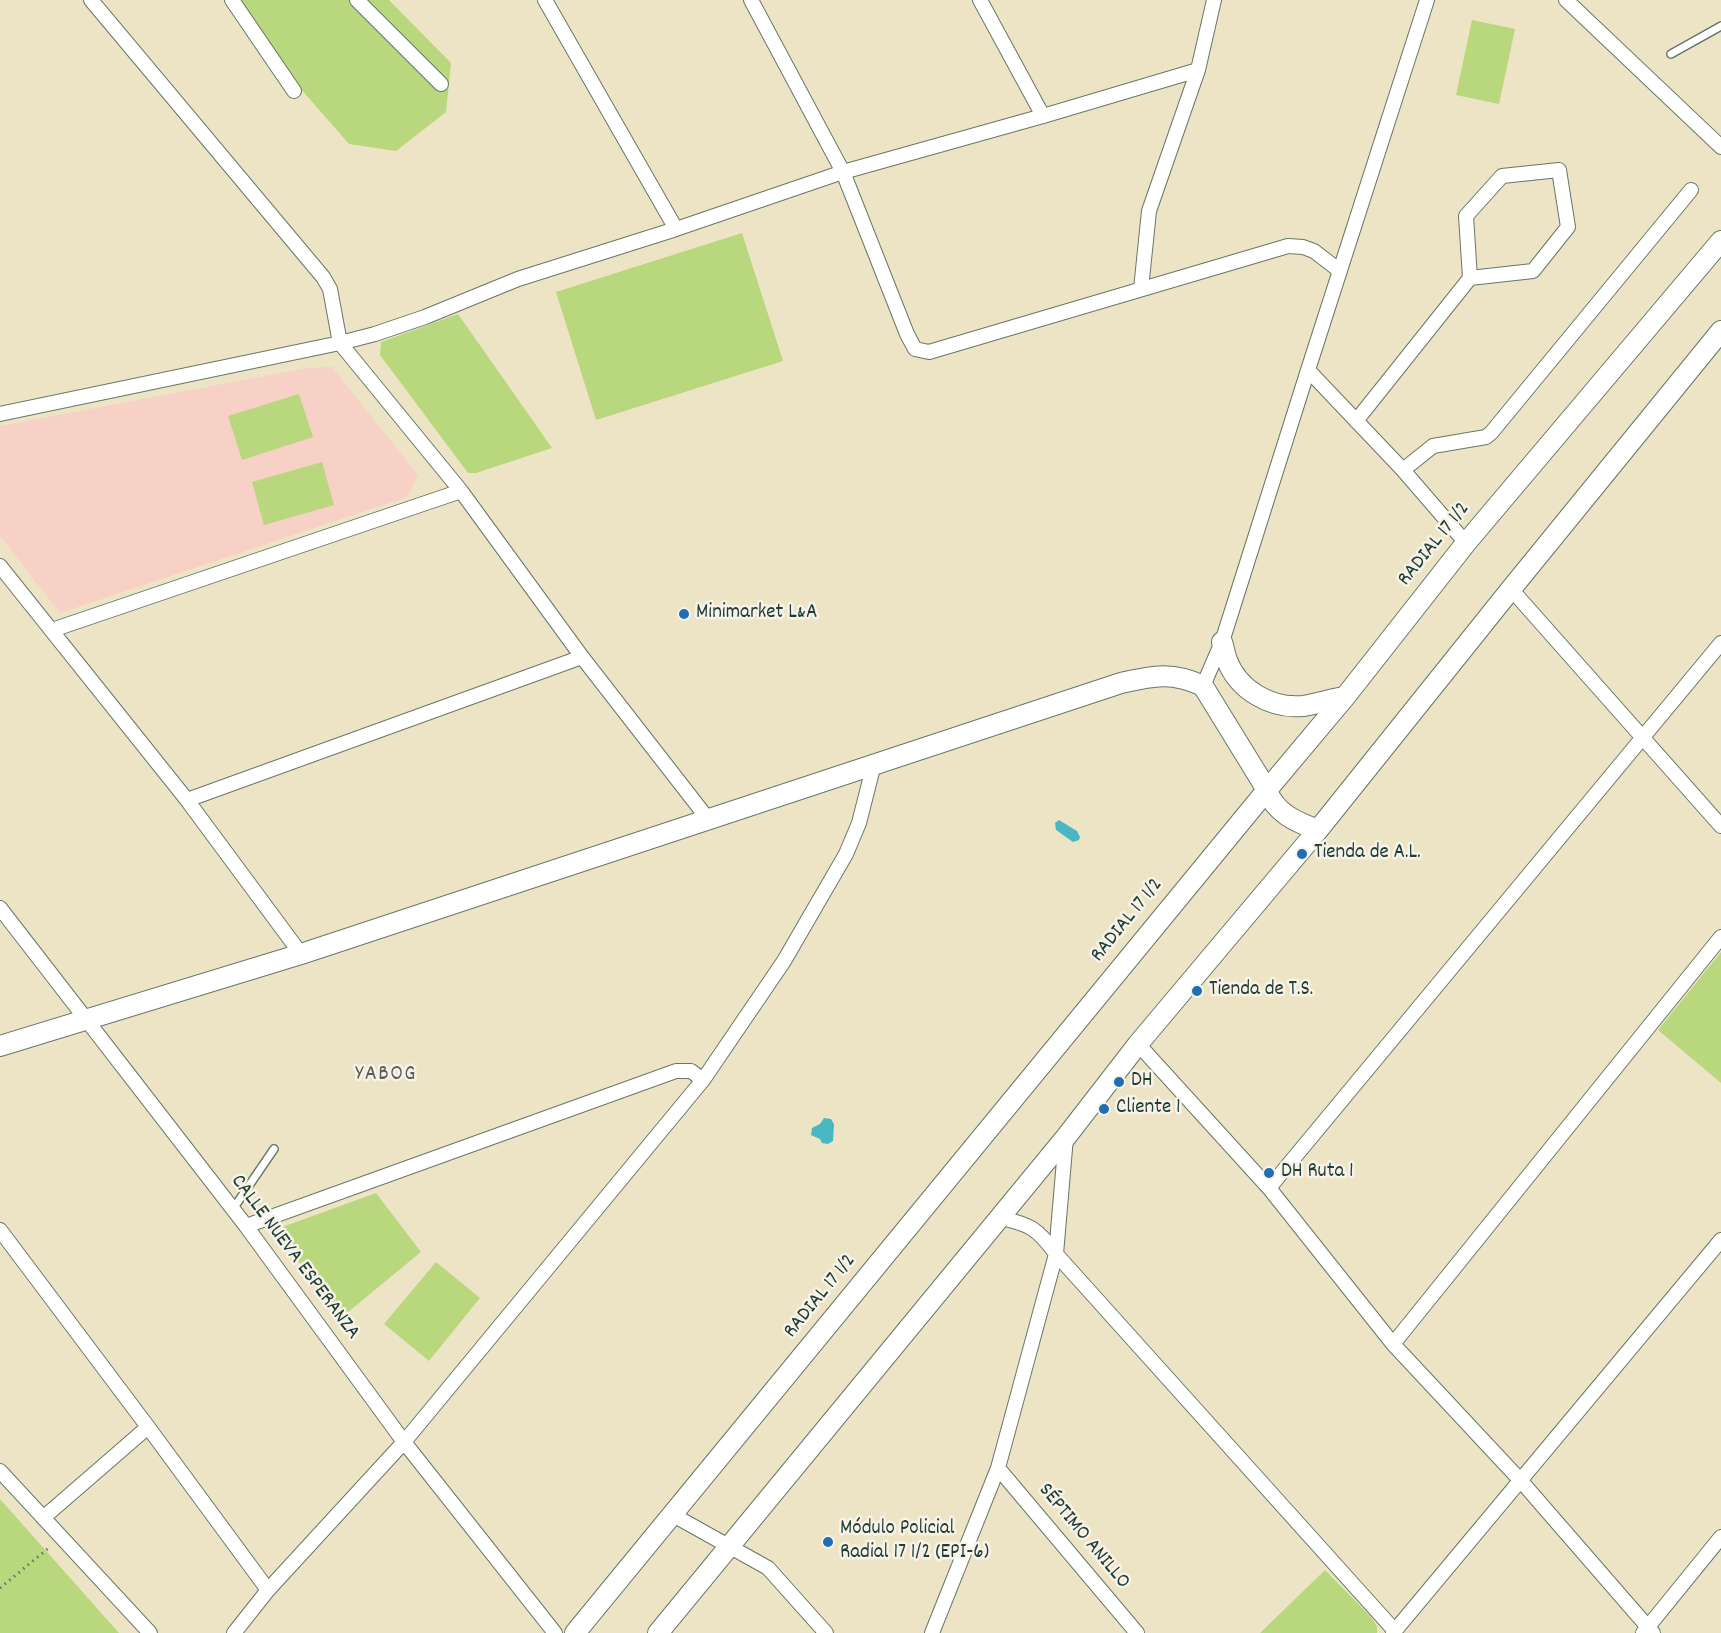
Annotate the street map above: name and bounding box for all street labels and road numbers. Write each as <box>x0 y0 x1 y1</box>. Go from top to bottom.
street label: RADIAL 17 1/2 <box>1393 498 1477 592</box>
street label: RADIAL 17 1/2 <box>1086 874 1170 968</box>
street label: CALLE NUEVA ESPERANZA <box>224 1170 364 1346</box>
street label: RADIAL 17 1/2 <box>779 1250 863 1344</box>
street label: SÉPTIMO ANILLO <box>1032 1479 1134 1595</box>

